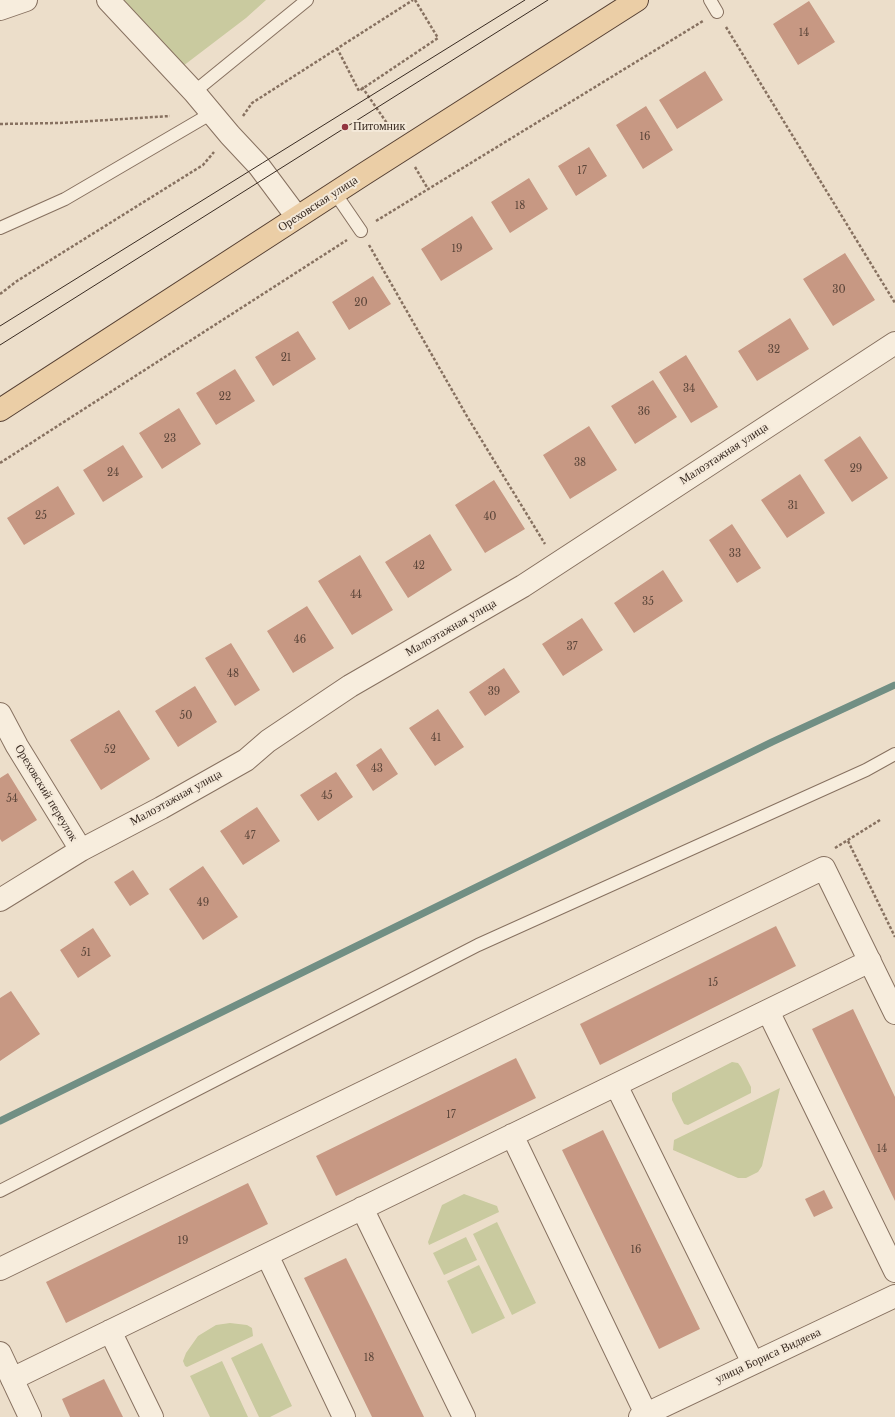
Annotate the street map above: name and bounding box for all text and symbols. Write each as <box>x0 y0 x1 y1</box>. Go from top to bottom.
house number: 14 <box>799 27 809 39</box>
place label: Питомник <box>353 120 405 134</box>
marker: Питомник <box>340 122 350 132</box>
house number: 16 <box>640 131 650 143</box>
house number: 17 <box>577 165 587 177</box>
street label: Ореховская улица <box>276 173 360 235</box>
house number: 18 <box>515 200 525 212</box>
house number: 19 <box>452 243 462 255</box>
house number: 30 <box>832 284 846 296</box>
house number: 20 <box>354 297 368 309</box>
house number: 32 <box>768 344 780 356</box>
house number: 21 <box>281 352 291 364</box>
house number: 34 <box>683 383 695 395</box>
house number: 22 <box>219 391 231 403</box>
house number: 36 <box>638 406 650 418</box>
street label: Малоэтажная улица <box>677 420 771 488</box>
house number: 23 <box>164 433 176 445</box>
house number: 38 <box>574 457 586 469</box>
house number: 29 <box>850 463 862 475</box>
house number: 24 <box>107 467 119 479</box>
house number: 31 <box>788 500 798 512</box>
house number: 25 <box>35 510 47 522</box>
house number: 40 <box>484 511 496 523</box>
house number: 33 <box>729 548 741 560</box>
house number: 42 <box>413 560 425 572</box>
house number: 44 <box>350 589 362 601</box>
street label: Малоэтажная улица <box>403 596 499 660</box>
house number: 35 <box>642 596 654 608</box>
house number: 46 <box>294 634 306 646</box>
house number: 37 <box>566 641 578 653</box>
house number: 48 <box>227 668 239 680</box>
house number: 39 <box>488 686 500 698</box>
house number: 50 <box>180 710 192 722</box>
house number: 41 <box>431 732 441 744</box>
street label: Ореховский переулок <box>11 742 81 844</box>
house number: 52 <box>104 744 116 756</box>
house number: 43 <box>371 763 383 775</box>
street label: Малоэтажная улица <box>128 767 224 829</box>
house number: 45 <box>321 790 333 802</box>
house number: 54 <box>6 793 18 805</box>
house number: 47 <box>245 830 255 842</box>
house number: 49 <box>197 897 209 909</box>
house number: 51 <box>81 947 91 959</box>
house number: 15 <box>708 977 718 989</box>
house number: 17 <box>446 1109 456 1121</box>
house number: 14 <box>877 1143 887 1155</box>
house number: 19 <box>178 1235 188 1247</box>
house number: 16 <box>631 1244 641 1256</box>
street label: улица Бориса Видяева <box>713 1325 823 1387</box>
house number: 18 <box>364 1352 374 1364</box>

